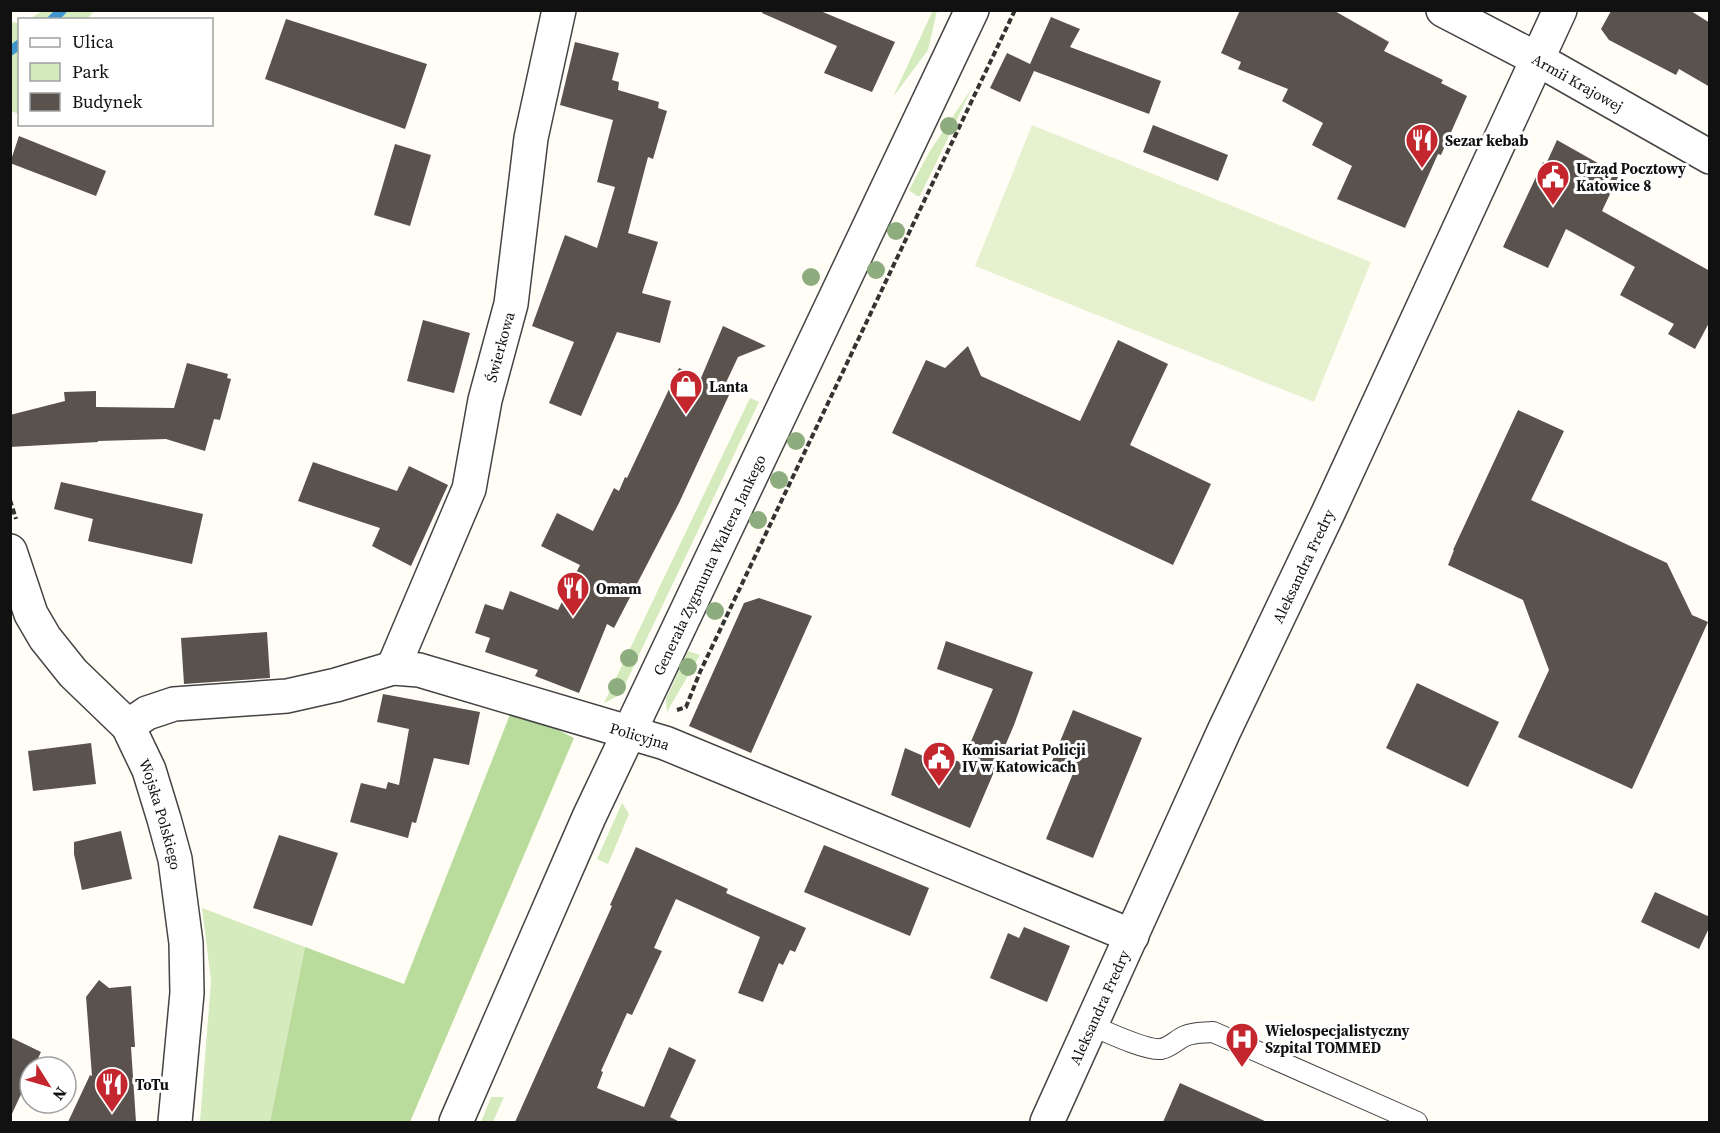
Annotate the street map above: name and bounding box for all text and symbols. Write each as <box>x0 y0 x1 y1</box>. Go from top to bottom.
legend <box>18 18 213 126</box>
text: Ulica <box>72 29 115 54</box>
street label: Armii Krajowej <box>1529 48 1627 116</box>
text: Park <box>72 59 109 84</box>
text: Budynek <box>72 89 142 114</box>
restaurant icon: Sezar kebab <box>1404 122 1440 169</box>
place label: Sezar kebab <box>1445 130 1528 151</box>
place label: Urząd Pocztowy Katowice 8 <box>1576 158 1686 196</box>
public building icon: Urząd Pocztowy Katowice 8 <box>1535 159 1571 206</box>
street label: Świerkowa <box>480 309 519 384</box>
shop icon: Lanta <box>668 368 704 415</box>
place label: Lanta <box>709 376 749 397</box>
street label: Generała Zygmunta Waltera Jankego <box>647 451 770 679</box>
street label: Aleksandra Fredry <box>1267 505 1339 626</box>
restaurant icon: Omam <box>555 570 591 617</box>
place label: Omam <box>596 578 642 599</box>
street label: Policyjna <box>607 717 674 755</box>
place label: Komisariat Policji IV w Katowicach <box>962 739 1086 777</box>
public building icon: Komisariat Policji IV w Katowicach <box>921 740 957 787</box>
street label: Wojska Polskiego <box>134 755 187 871</box>
street label: Aleksandra Fredry <box>1064 946 1134 1068</box>
place label: Wielospecjalistyczny Szpital TOMMED <box>1265 1020 1410 1058</box>
hospital icon: Wielospecjalistyczny Szpital TOMMED <box>1224 1021 1260 1068</box>
north arrow <box>18 1055 78 1115</box>
restaurant icon: ToTu <box>94 1066 130 1113</box>
place label: ToTu <box>135 1074 169 1095</box>
text: N <box>47 1083 72 1106</box>

